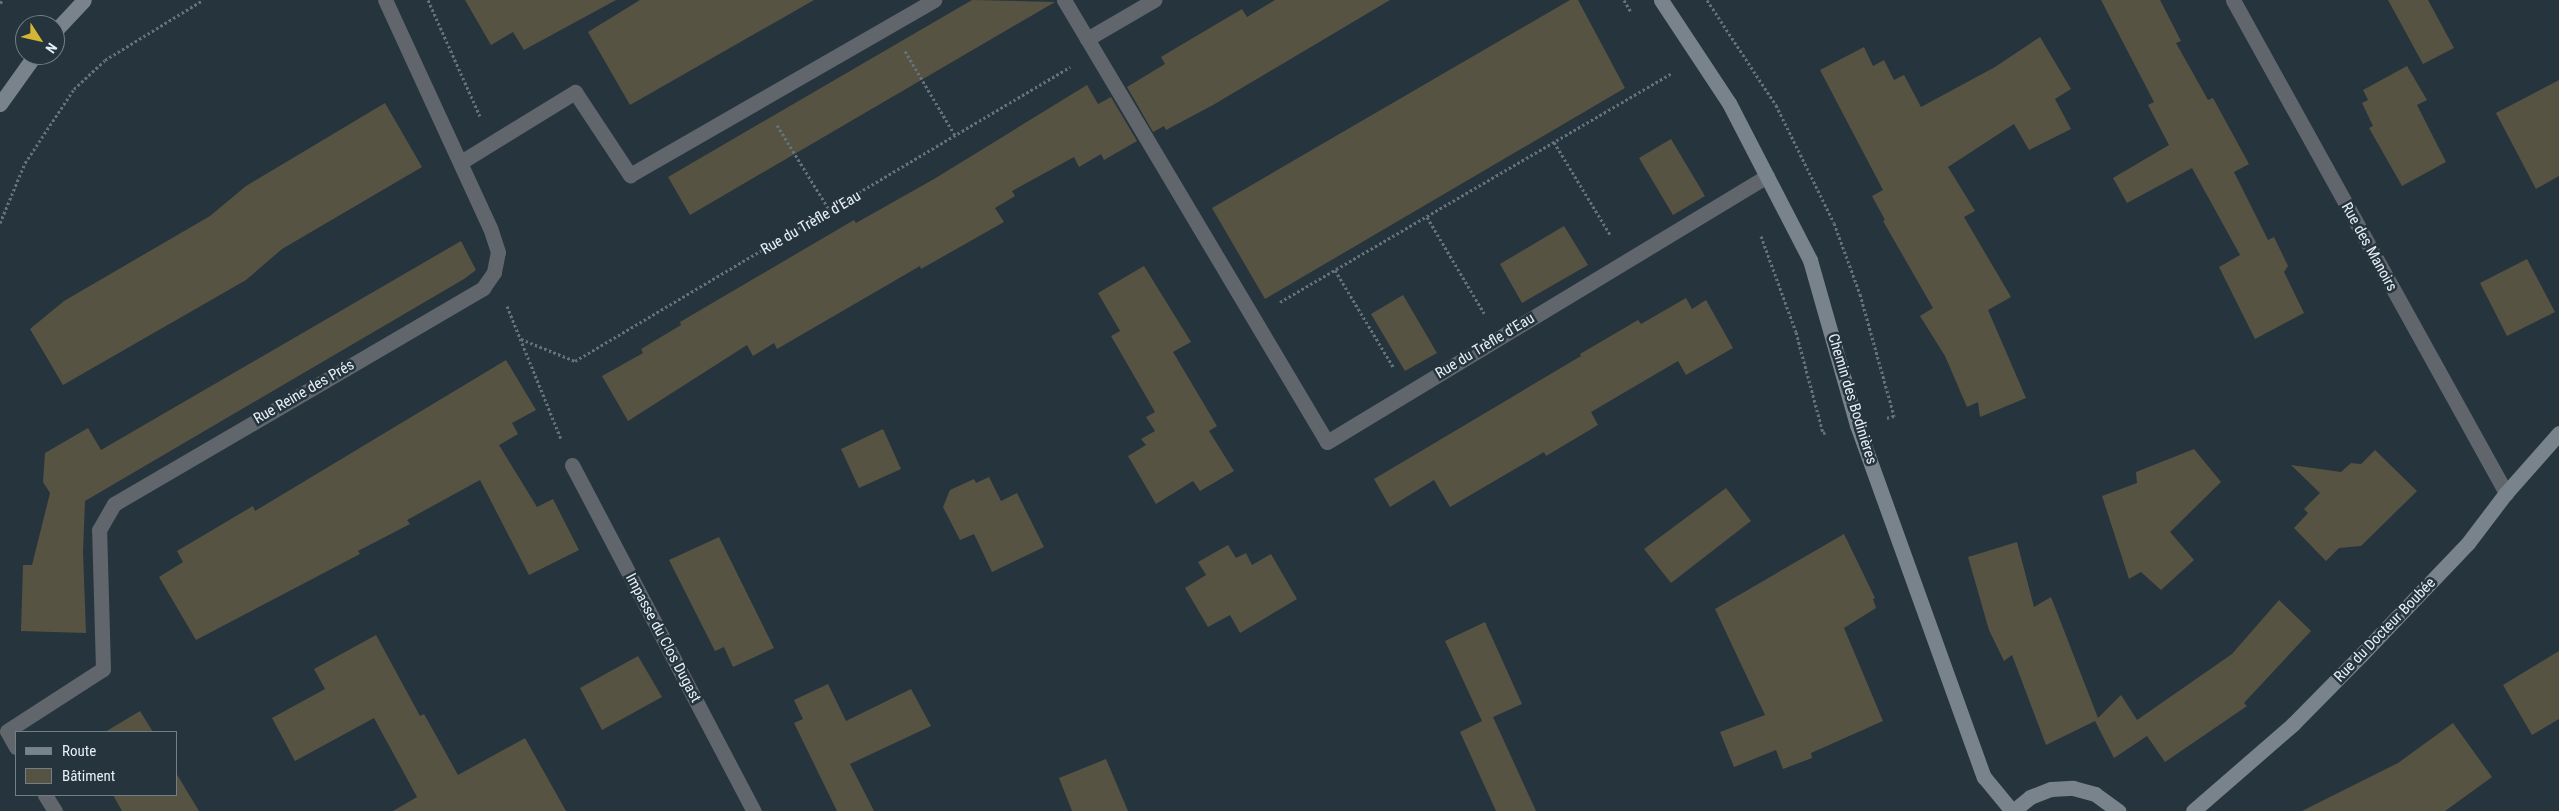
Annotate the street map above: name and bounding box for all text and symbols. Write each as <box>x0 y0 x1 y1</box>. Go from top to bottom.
north arrow <box>15 15 65 65</box>
text: N <box>42 40 60 56</box>
street label: Rue du Trèfle d'Eau <box>758 187 864 259</box>
street label: Rue des Manoirs <box>2337 200 2401 294</box>
street label: Rue du Trèfle d'Eau <box>1432 309 1538 383</box>
street label: Chemin des Bodinières <box>1824 332 1880 466</box>
street label: Rue Reine des Prés <box>250 356 358 428</box>
street label: Impasse du Clos Dugast <box>621 570 705 706</box>
street label: Rue du Docteur Boubée <box>2331 574 2439 686</box>
legend <box>15 731 178 796</box>
text: Route <box>62 742 96 760</box>
text: Bâtiment <box>62 767 115 785</box>

